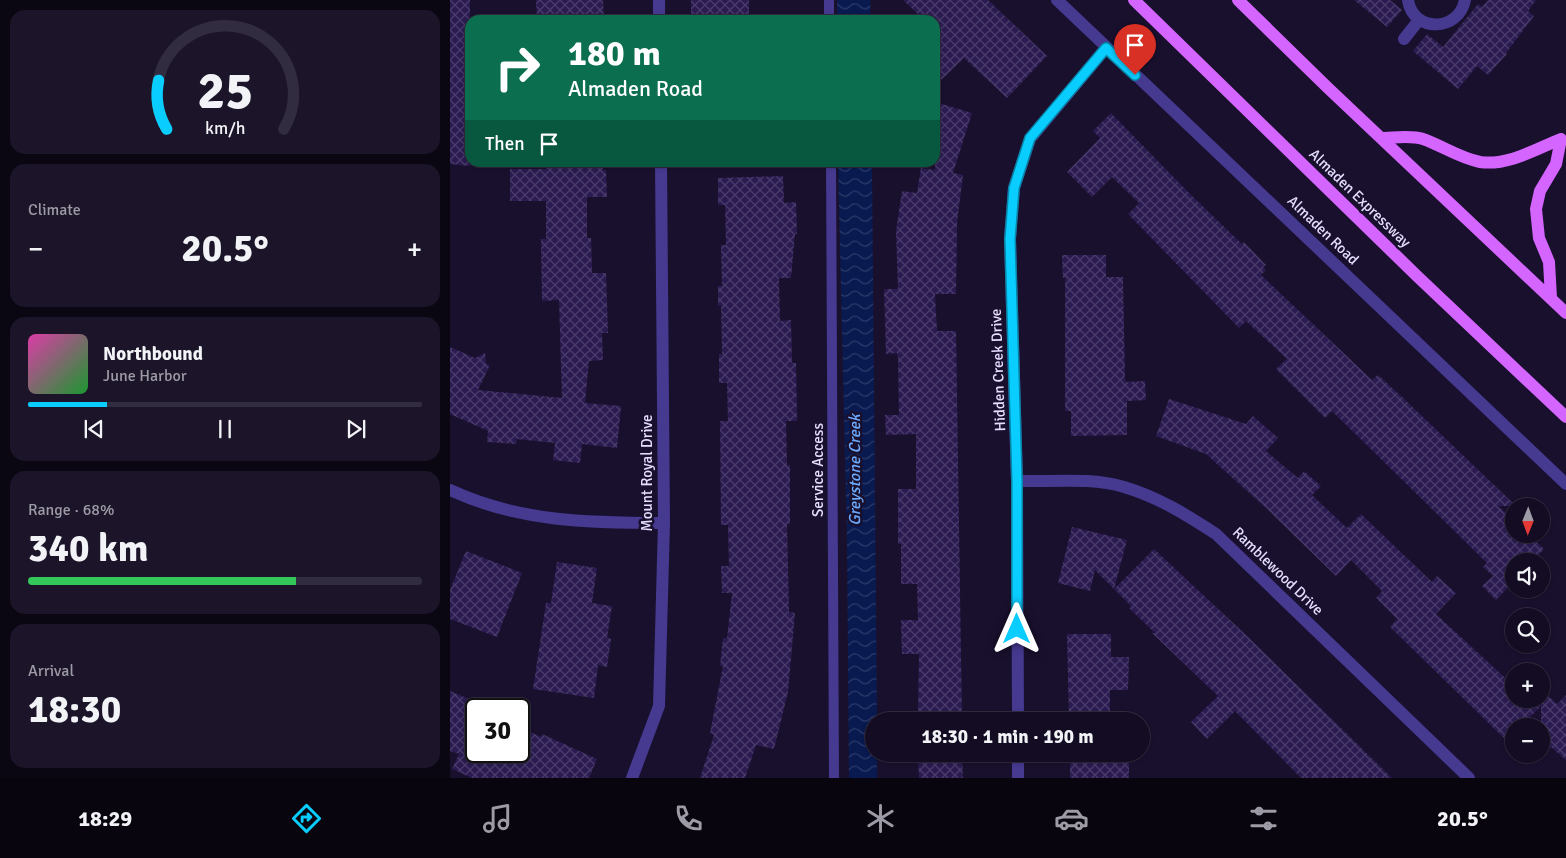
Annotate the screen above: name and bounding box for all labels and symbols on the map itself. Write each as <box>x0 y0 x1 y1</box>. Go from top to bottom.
pin <box>1114 24 1156 75</box>
street label: Almaden Expressway <box>1305 145 1415 251</box>
street label: Almaden Road <box>1284 192 1362 268</box>
street label: Hidden Creek Drive <box>987 308 1009 432</box>
water label: Greystone Creek <box>845 412 865 526</box>
street label: Mount Royal Drive <box>638 415 656 531</box>
street label: Service Access <box>809 423 827 517</box>
north arrow <box>1505 498 1550 542</box>
street label: Ramblewood Drive <box>1229 523 1327 619</box>
position arrow <box>990 602 1042 654</box>
speed limit sign: 30 <box>465 698 530 763</box>

